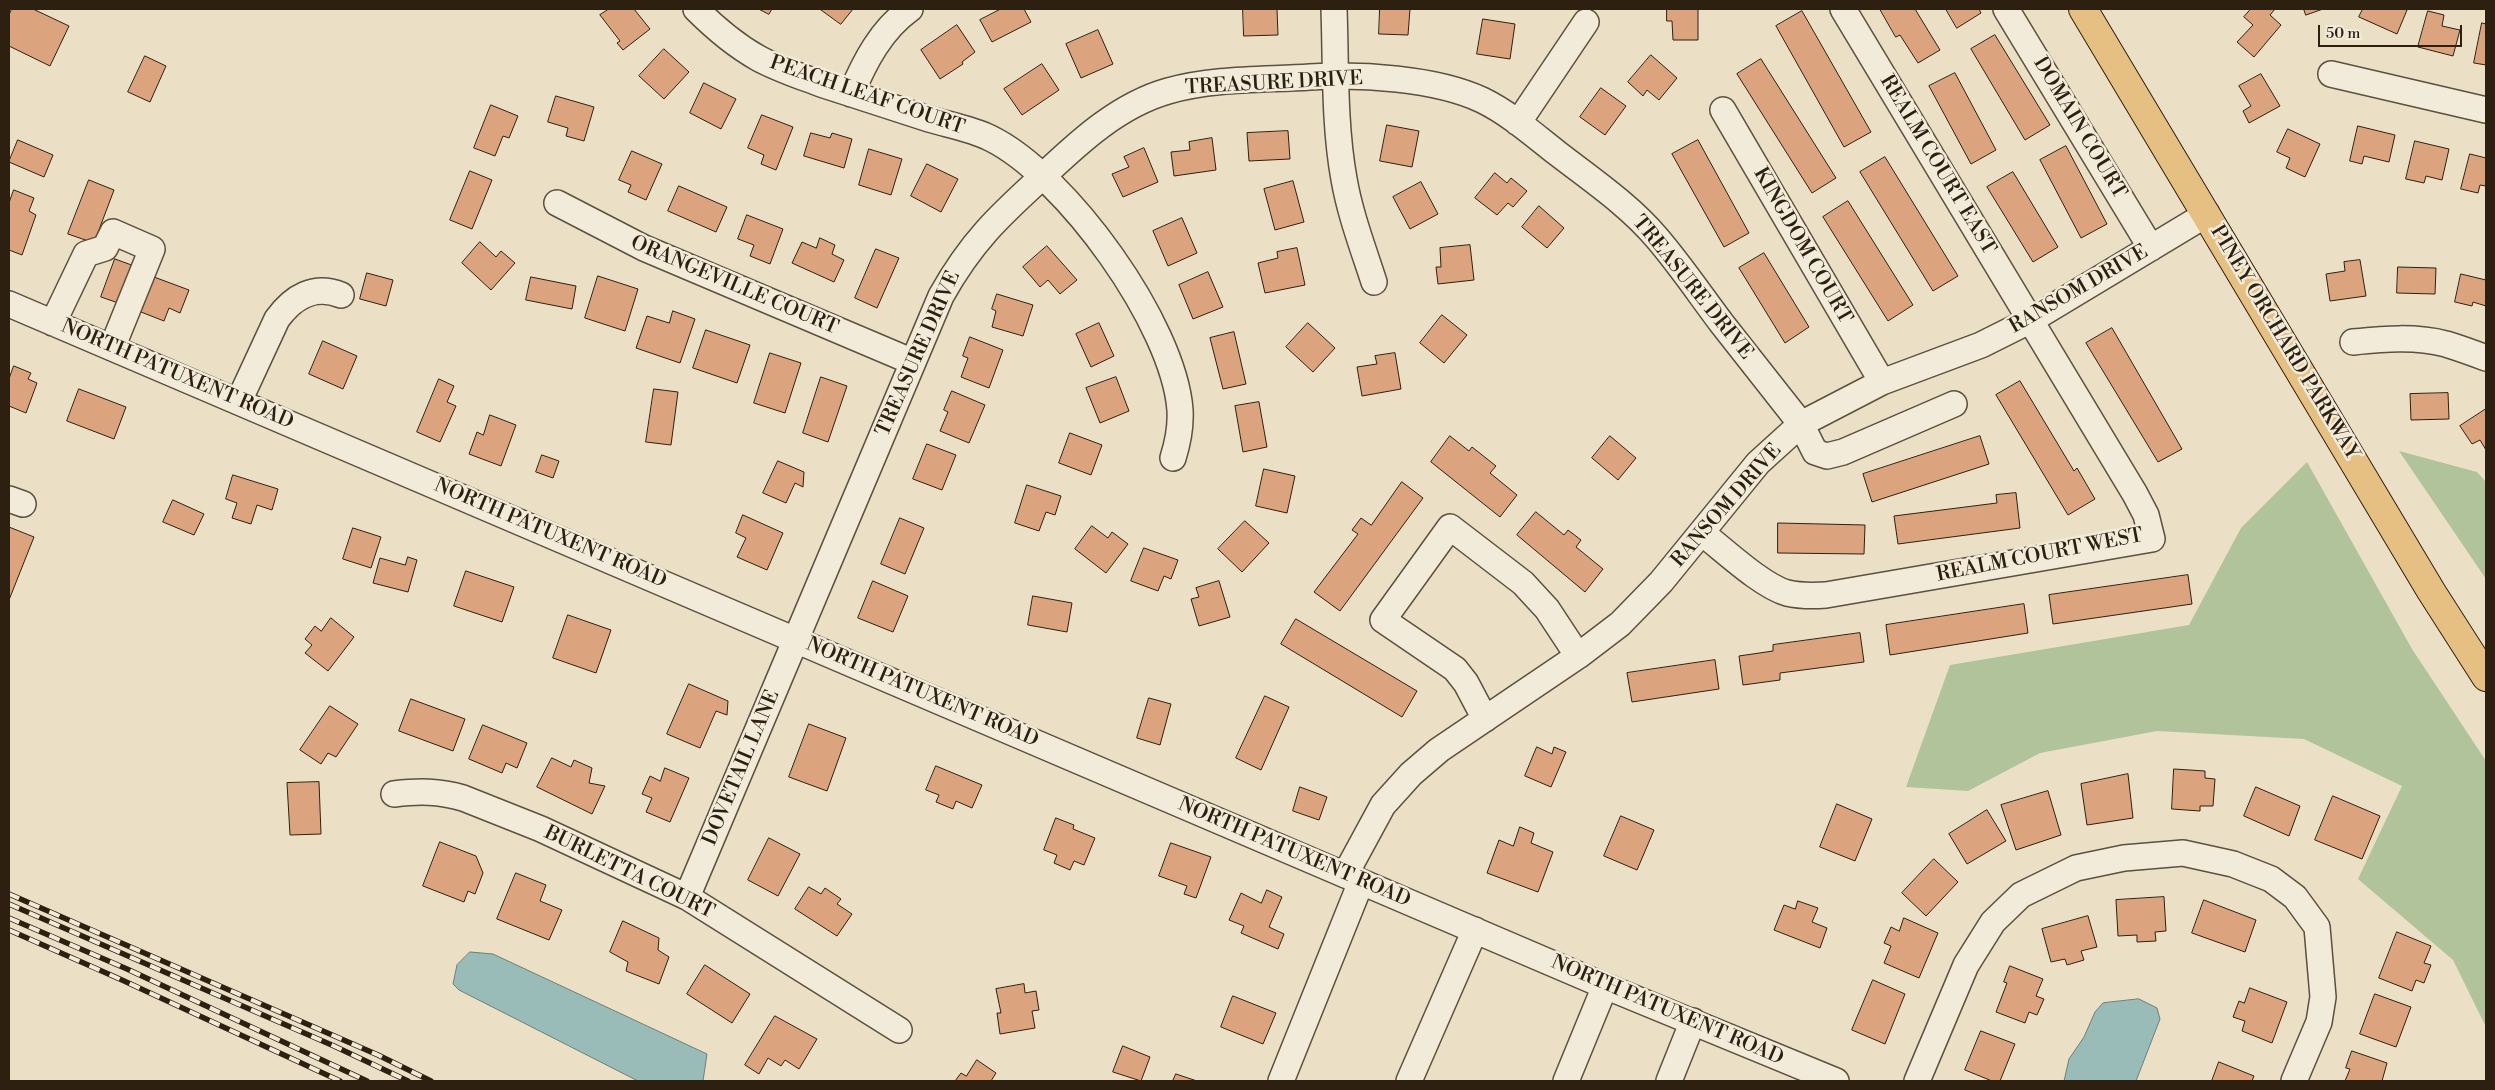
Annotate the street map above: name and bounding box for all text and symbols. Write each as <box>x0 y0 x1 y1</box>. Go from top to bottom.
scale bar <box>2320 15 2464 47</box>
text: 50 m <box>2326 24 2360 43</box>
street label: PEACH LEAF COURT <box>766 51 968 141</box>
street label: DOMAIN COURT <box>2027 53 2131 203</box>
street label: TREASURE DRIVE <box>1184 67 1364 101</box>
street label: REALM COURT EAST <box>1874 71 2000 259</box>
street label: KINGDOM COURT <box>1748 164 1856 328</box>
street label: TREASURE DRIVE <box>1627 211 1757 365</box>
street label: PINEY ORCHARD PARKWAY <box>2204 221 2364 465</box>
street label: ORANGEVILLE COURT <box>627 231 841 341</box>
street label: RANSOM DRIVE <box>2005 241 2153 339</box>
street label: TREASURE DRIVE <box>872 268 966 440</box>
street label: NORTH PATUXENT ROAD <box>57 315 297 435</box>
street label: RANSOM DRIVE <box>1667 439 1787 573</box>
street label: NORTH PATUXENT ROAD <box>430 474 670 594</box>
street label: REALM COURT WEST <box>1935 524 2145 588</box>
street label: NORTH PATUXENT ROAD <box>802 633 1042 753</box>
street label: DOVETAIL LANE <box>698 687 786 849</box>
street label: NORTH PATUXENT ROAD <box>1174 793 1414 913</box>
street label: BURLETTA COURT <box>540 821 718 925</box>
street label: NORTH PATUXENT ROAD <box>1547 951 1787 1071</box>

